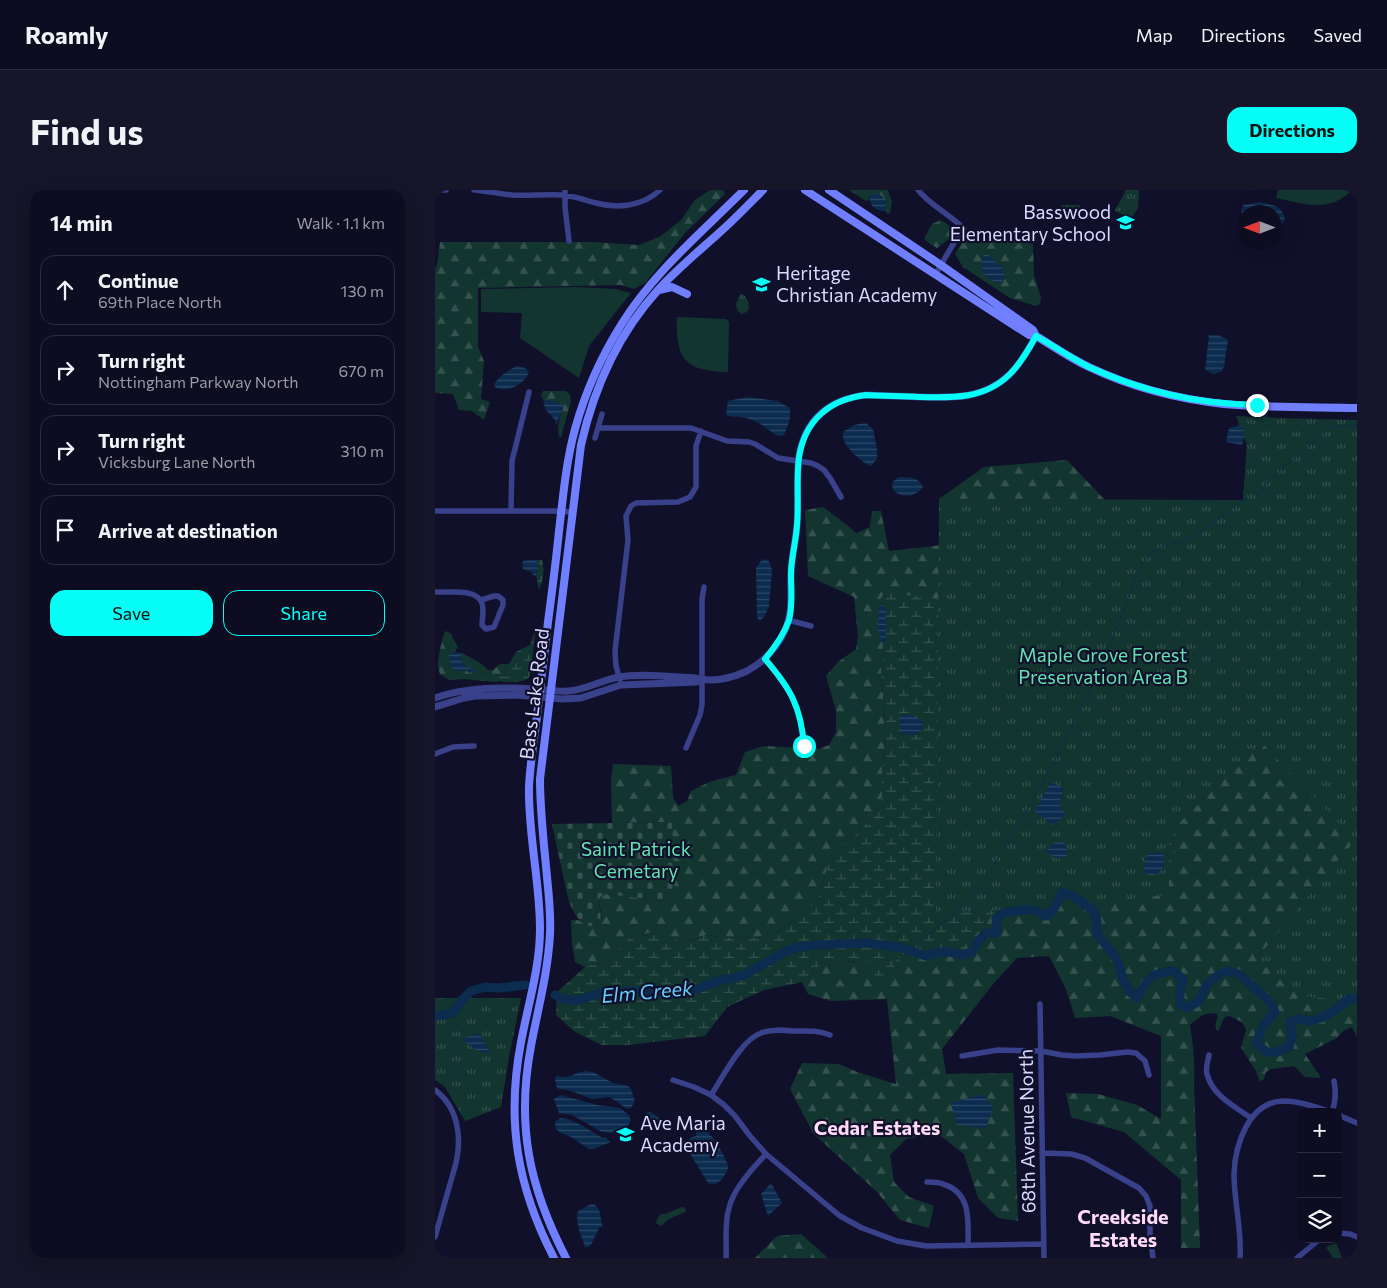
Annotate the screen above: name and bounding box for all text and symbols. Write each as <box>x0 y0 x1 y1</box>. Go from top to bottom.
text: Roamly <box>25 20 108 49</box>
text: Map <box>1136 24 1173 46</box>
text: Directions <box>1201 24 1285 46</box>
text: Saved <box>1313 24 1362 46</box>
button: Directions <box>1227 107 1357 153</box>
text: Find us <box>30 109 144 152</box>
place label: Basswood Elementary School <box>950 200 1111 245</box>
north arrow <box>1237 205 1282 250</box>
text: 14 min <box>50 210 113 235</box>
text: Walk · 1.1 km <box>297 213 385 232</box>
school or university icon: Basswood Elementary School <box>1115 213 1135 233</box>
place label: Heritage Christian Academy <box>776 261 937 306</box>
text: Continue <box>98 269 178 292</box>
school or university icon: Heritage Christian Academy <box>752 274 772 294</box>
icon: ahead <box>51 276 79 304</box>
text: 130 m <box>341 281 384 300</box>
text: 69th Place North <box>98 292 222 311</box>
text: Turn right <box>98 349 185 372</box>
icon: right <box>51 356 79 384</box>
text: 670 m <box>338 361 384 380</box>
text: Nottingham Parkway North <box>98 372 299 391</box>
route end <box>1246 394 1269 417</box>
text: Turn right <box>98 429 185 452</box>
icon: right <box>51 436 79 464</box>
text: 310 m <box>341 441 384 460</box>
text: Vicksburg Lane North <box>98 452 255 471</box>
icon: arrive <box>51 516 79 544</box>
text: Arrive at destination <box>98 519 278 542</box>
button: Save <box>50 590 213 636</box>
button: Share <box>223 590 385 636</box>
street label: Bass Lake Road <box>514 627 553 761</box>
park label: Maple Grove Forest Preservation Area B <box>1018 643 1188 688</box>
route start <box>793 735 816 758</box>
park label: Saint Patrick Cemetary <box>581 837 691 882</box>
water label: Elm Creek <box>600 975 695 1007</box>
street label: 68th Avenue North <box>1014 1049 1039 1213</box>
map controls <box>1297 1108 1342 1243</box>
button: + <box>1297 1108 1342 1153</box>
place label: Ave Maria Academy <box>640 1111 726 1156</box>
district label: Cedar Estates <box>814 1115 940 1139</box>
school or university icon: Ave Maria Academy <box>616 1124 636 1144</box>
button: − <box>1297 1153 1342 1198</box>
button: layers <box>1297 1198 1342 1243</box>
district label: Creekside Estates <box>1077 1204 1169 1251</box>

